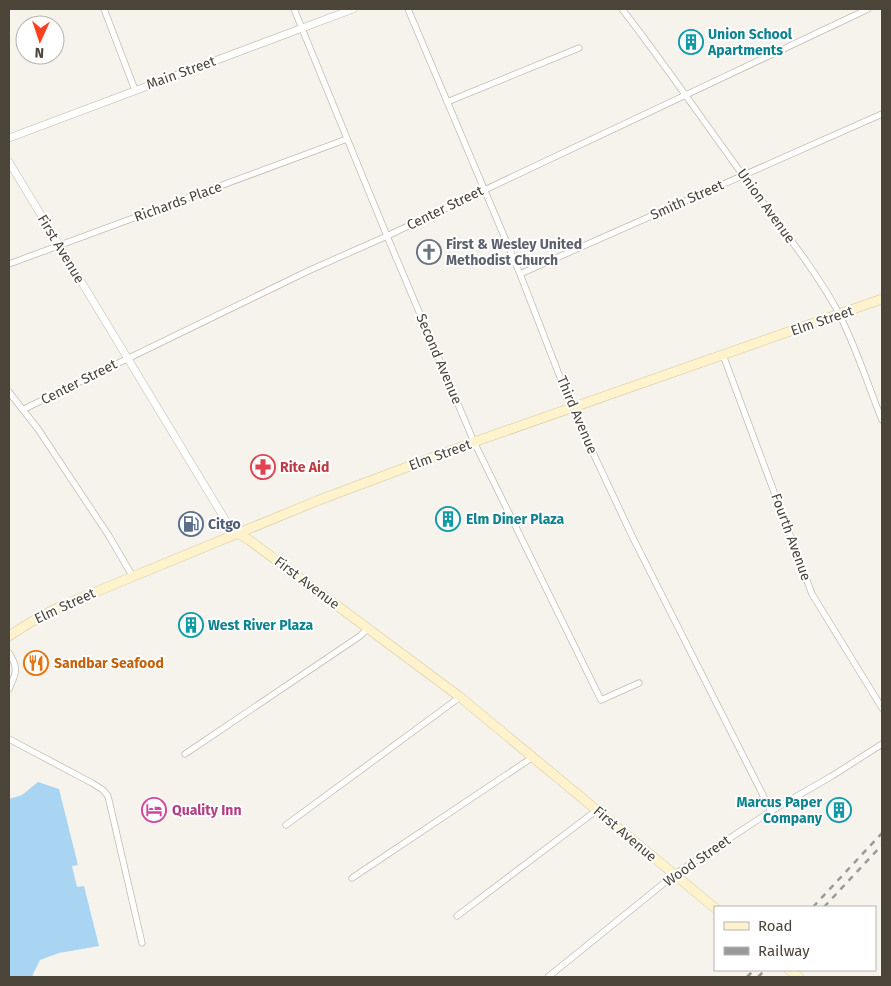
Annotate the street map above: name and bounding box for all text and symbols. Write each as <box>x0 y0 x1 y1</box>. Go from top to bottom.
north arrow <box>15 15 65 65</box>
place label: Union School Apartments <box>707 26 793 59</box>
building icon: Union School Apartments <box>678 29 704 55</box>
text: N <box>34 44 44 61</box>
street label: Main Street <box>144 52 219 93</box>
street label: Union Avenue <box>733 165 799 247</box>
street label: Smith Street <box>648 176 727 224</box>
street label: Richards Place <box>132 178 224 226</box>
street label: Center Street <box>404 182 487 234</box>
street label: First Avenue <box>34 211 88 287</box>
place label: First & Wesley United Methodist Church <box>446 236 582 269</box>
church icon: First & Wesley United Methodist Church <box>416 239 442 265</box>
street label: Elm Street <box>788 302 856 340</box>
street label: Second Avenue <box>412 311 466 407</box>
street label: Center Street <box>38 355 121 408</box>
street label: Third Avenue <box>553 374 601 456</box>
street label: Elm Street <box>406 436 474 474</box>
pharmacy icon: Rite Aid <box>250 454 276 480</box>
place label: Rite Aid <box>280 459 329 476</box>
street label: Fourth Avenue <box>767 491 815 583</box>
building icon: Elm Diner Plaza <box>435 506 461 532</box>
fuel station icon: Citgo <box>178 511 204 537</box>
place label: Elm Diner Plaza <box>466 511 565 528</box>
place label: Citgo <box>208 516 241 533</box>
street label: First Avenue <box>271 553 343 613</box>
street label: Elm Street <box>32 584 99 627</box>
building icon: West River Plaza <box>178 612 204 638</box>
place label: West River Plaza <box>208 617 313 634</box>
restaurant icon: Sandbar Seafood <box>23 650 49 676</box>
place label: Sandbar Seafood <box>54 655 164 672</box>
place label: Marcus Paper Company <box>736 794 823 827</box>
hotel icon: Quality Inn <box>141 797 167 823</box>
building icon: Marcus Paper Company <box>826 797 852 823</box>
place label: Quality Inn <box>172 802 241 819</box>
street label: First Avenue <box>590 803 660 865</box>
street label: Wood Street <box>660 831 735 890</box>
legend <box>714 906 876 971</box>
text: Road <box>758 917 793 935</box>
text: Railway <box>758 942 810 960</box>

